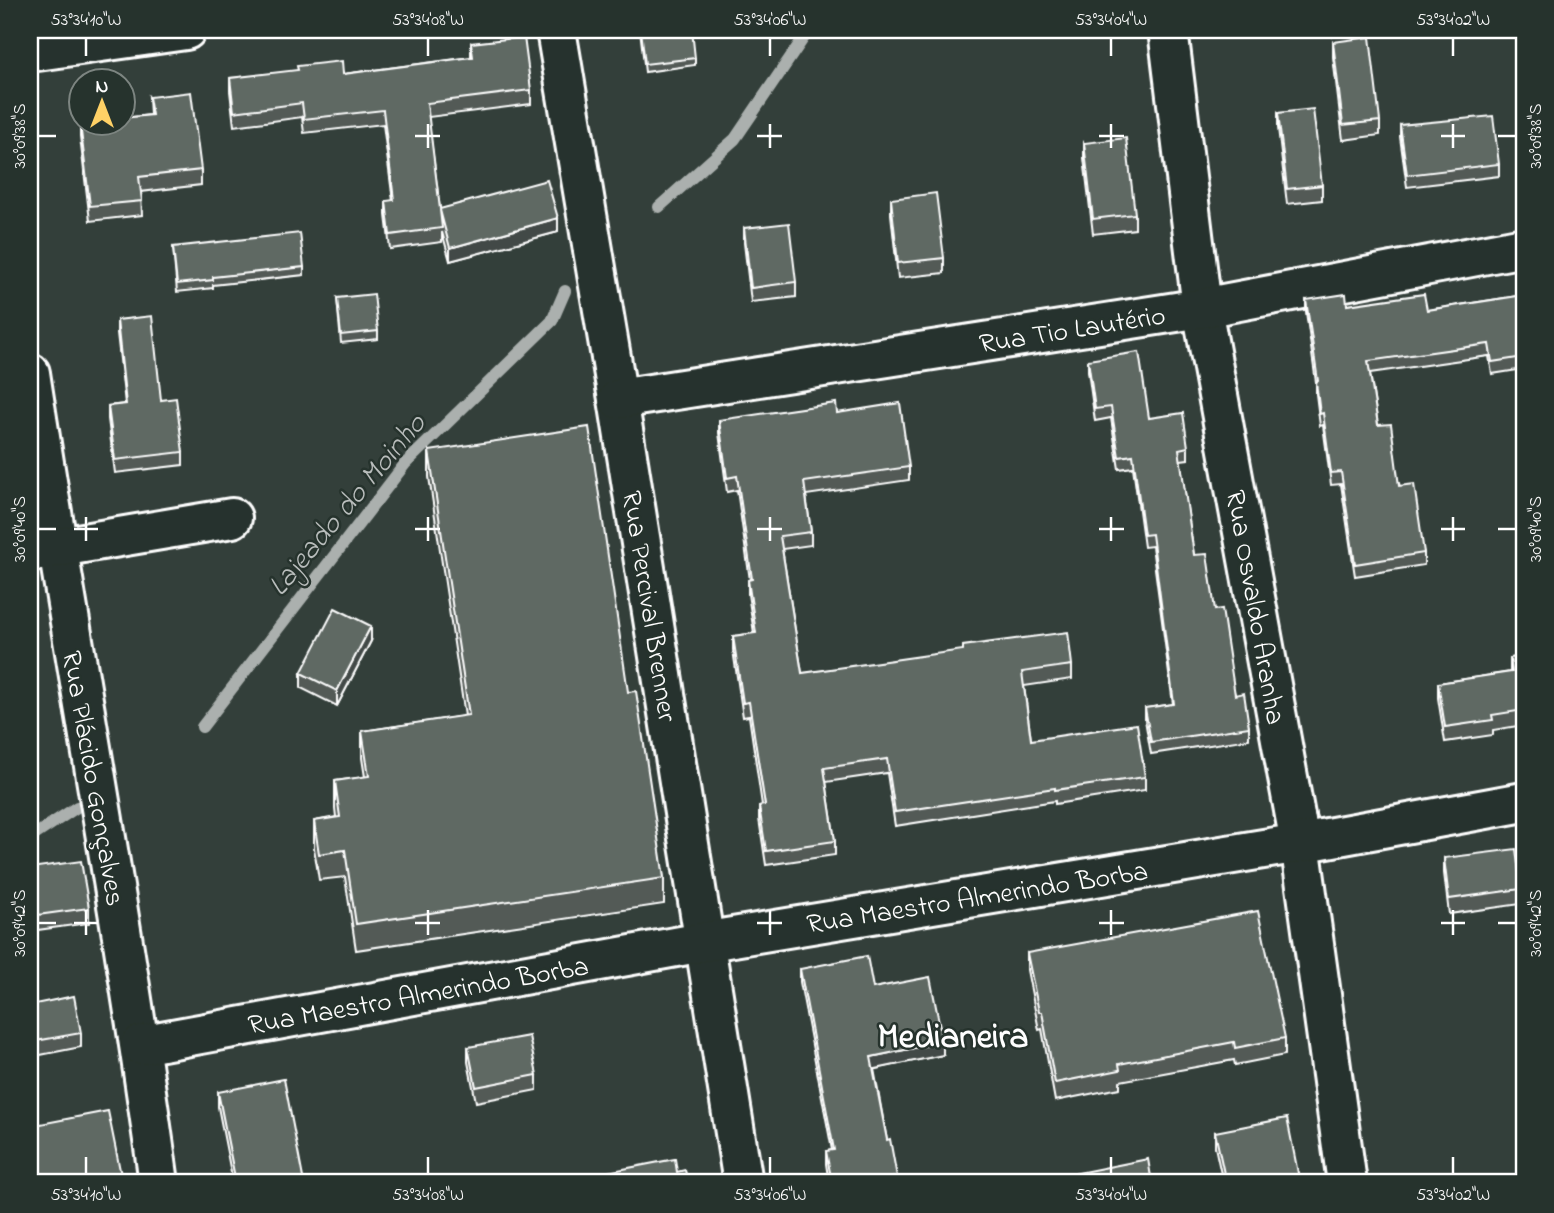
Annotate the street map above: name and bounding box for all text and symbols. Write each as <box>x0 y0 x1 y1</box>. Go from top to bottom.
text: 53°34'10"W <box>51 8 122 34</box>
text: 53°34'08"W <box>392 8 464 34</box>
text: 53°34'06"W <box>733 8 807 34</box>
text: 53°34'04"W <box>1075 8 1147 34</box>
text: 53°34'02"W <box>1416 8 1490 34</box>
north arrow <box>66 66 136 136</box>
text: N <box>96 74 109 101</box>
text: 30°09'38"S <box>8 103 34 169</box>
text: 30°09'38"S <box>1524 103 1550 169</box>
street label: Rua Tio Lautério <box>977 297 1169 366</box>
water label: Lajeado do Moinho <box>259 404 439 607</box>
street label: Rua Osvaldo Aranha <box>1213 487 1294 728</box>
street label: Rua Percival Brenner <box>609 488 686 725</box>
text: 30°09'40"S <box>8 496 34 562</box>
text: 30°09'40"S <box>1524 496 1550 562</box>
street label: Rua Plácido Gonçalves <box>49 648 134 909</box>
street label: Rua Maestro Almerindo Borba <box>804 852 1151 947</box>
text: 30°09'42"S <box>8 889 34 957</box>
text: 30°09'42"S <box>1524 889 1550 957</box>
street label: Rua Maestro Almerindo Borba <box>245 947 592 1048</box>
district label: Medianeira <box>878 1013 1028 1064</box>
text: 53°34'10"W <box>51 1183 122 1209</box>
text: 53°34'08"W <box>392 1183 464 1209</box>
text: 53°34'06"W <box>733 1183 807 1209</box>
text: 53°34'04"W <box>1075 1183 1147 1209</box>
text: 53°34'02"W <box>1416 1183 1490 1209</box>

